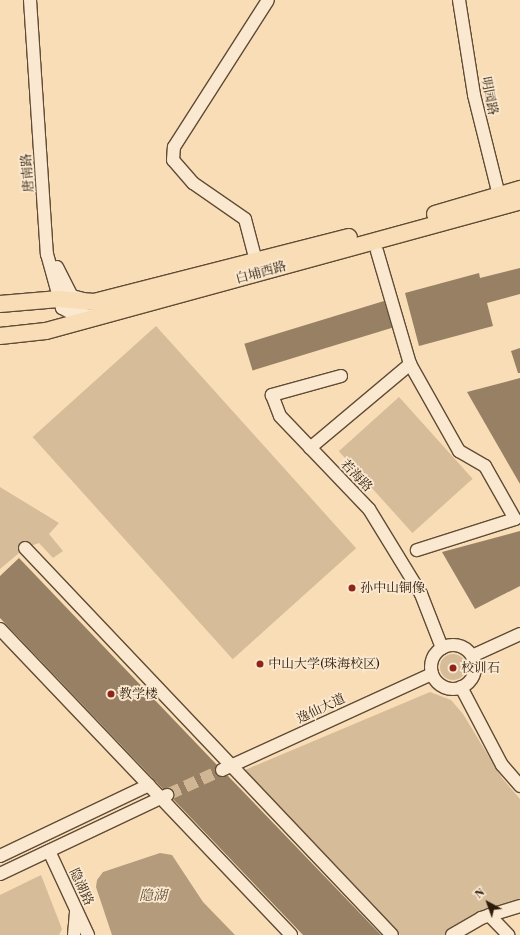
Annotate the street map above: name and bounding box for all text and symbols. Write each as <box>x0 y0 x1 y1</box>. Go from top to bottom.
street label: 明园路 <box>478 75 500 117</box>
street label: 唐南路 <box>19 153 37 193</box>
street label: 白埔西路 <box>234 259 288 287</box>
street label: 若海路 <box>337 457 375 495</box>
place label: 孙中山铜像 <box>360 580 425 596</box>
marker: 孙中山铜像 <box>347 583 357 593</box>
place label: 中山大学(珠海校区) <box>268 656 380 672</box>
marker: 中山大学(珠海校区) <box>255 659 265 669</box>
place label: 校训石 <box>461 660 500 676</box>
marker: 校训石 <box>448 663 458 673</box>
place label: 教学楼 <box>119 686 158 702</box>
marker: 教学楼 <box>106 689 116 699</box>
street label: 逸仙大道 <box>294 691 348 727</box>
street label: 隐湖路 <box>66 866 96 908</box>
north arrow <box>468 883 508 923</box>
text: N <box>472 886 488 902</box>
water label: 隐湖 <box>139 888 167 904</box>

